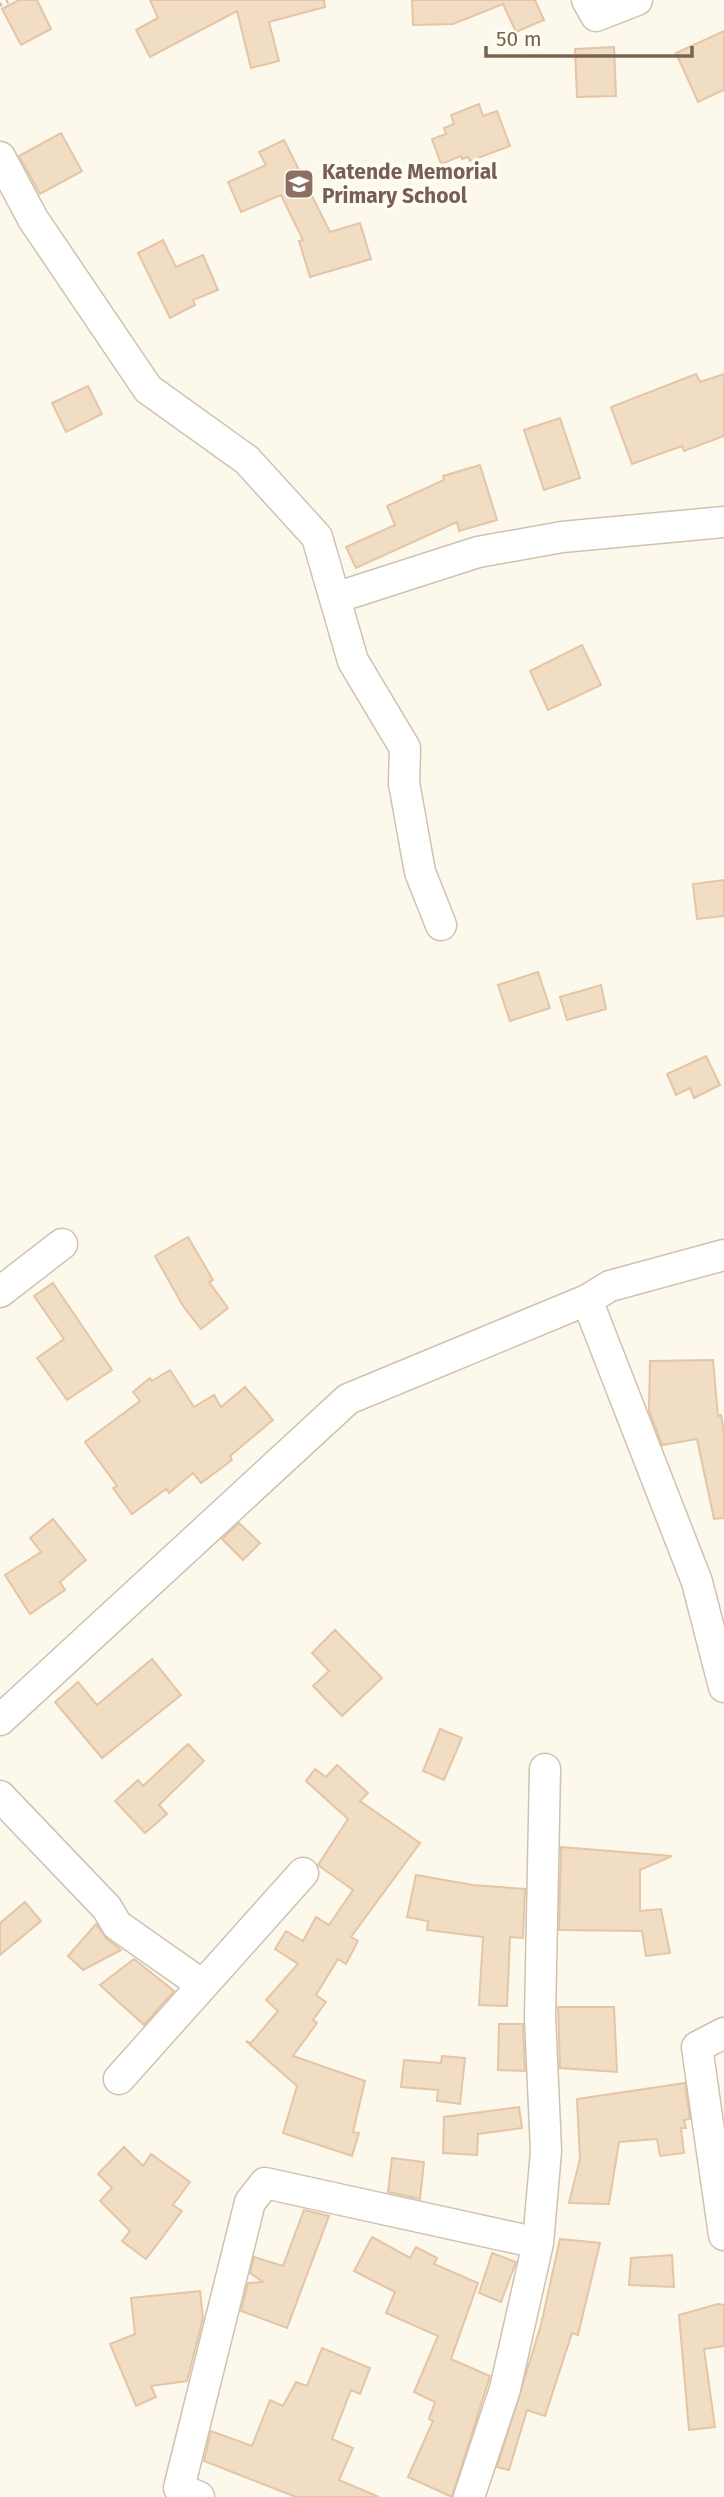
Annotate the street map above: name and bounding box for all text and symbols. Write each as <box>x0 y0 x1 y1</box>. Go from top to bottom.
scale bar <box>486 14 692 58</box>
text: 50 m <box>496 26 542 52</box>
place label: Katende Memorial Primary School <box>322 159 498 209</box>
school or university icon: Katende Memorial Primary School <box>282 167 316 201</box>

